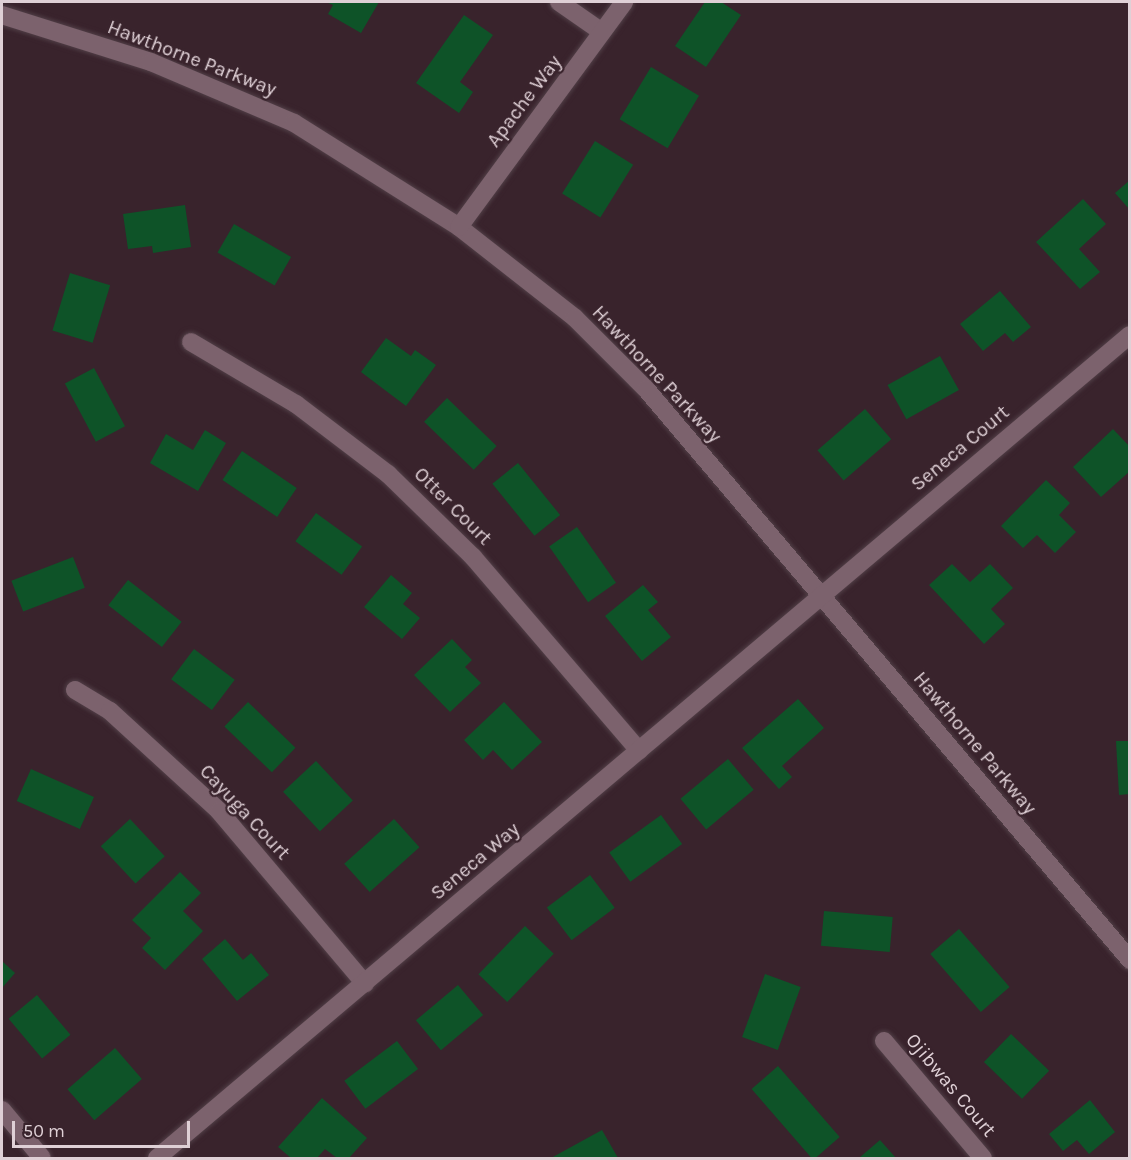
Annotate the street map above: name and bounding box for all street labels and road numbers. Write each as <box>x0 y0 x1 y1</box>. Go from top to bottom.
street label: Hawthorne Parkway <box>104 15 280 101</box>
street label: Apache Way <box>482 50 566 152</box>
street label: Hawthorne Parkway <box>587 300 727 448</box>
street label: Seneca Court <box>906 400 1014 496</box>
street label: Otter Court <box>409 462 497 550</box>
street label: Hawthorne Parkway <box>908 667 1042 819</box>
street label: Cayuga Court <box>195 759 295 865</box>
street label: Seneca Way <box>426 817 524 905</box>
street label: Ojibwas Court <box>901 1028 1001 1142</box>

